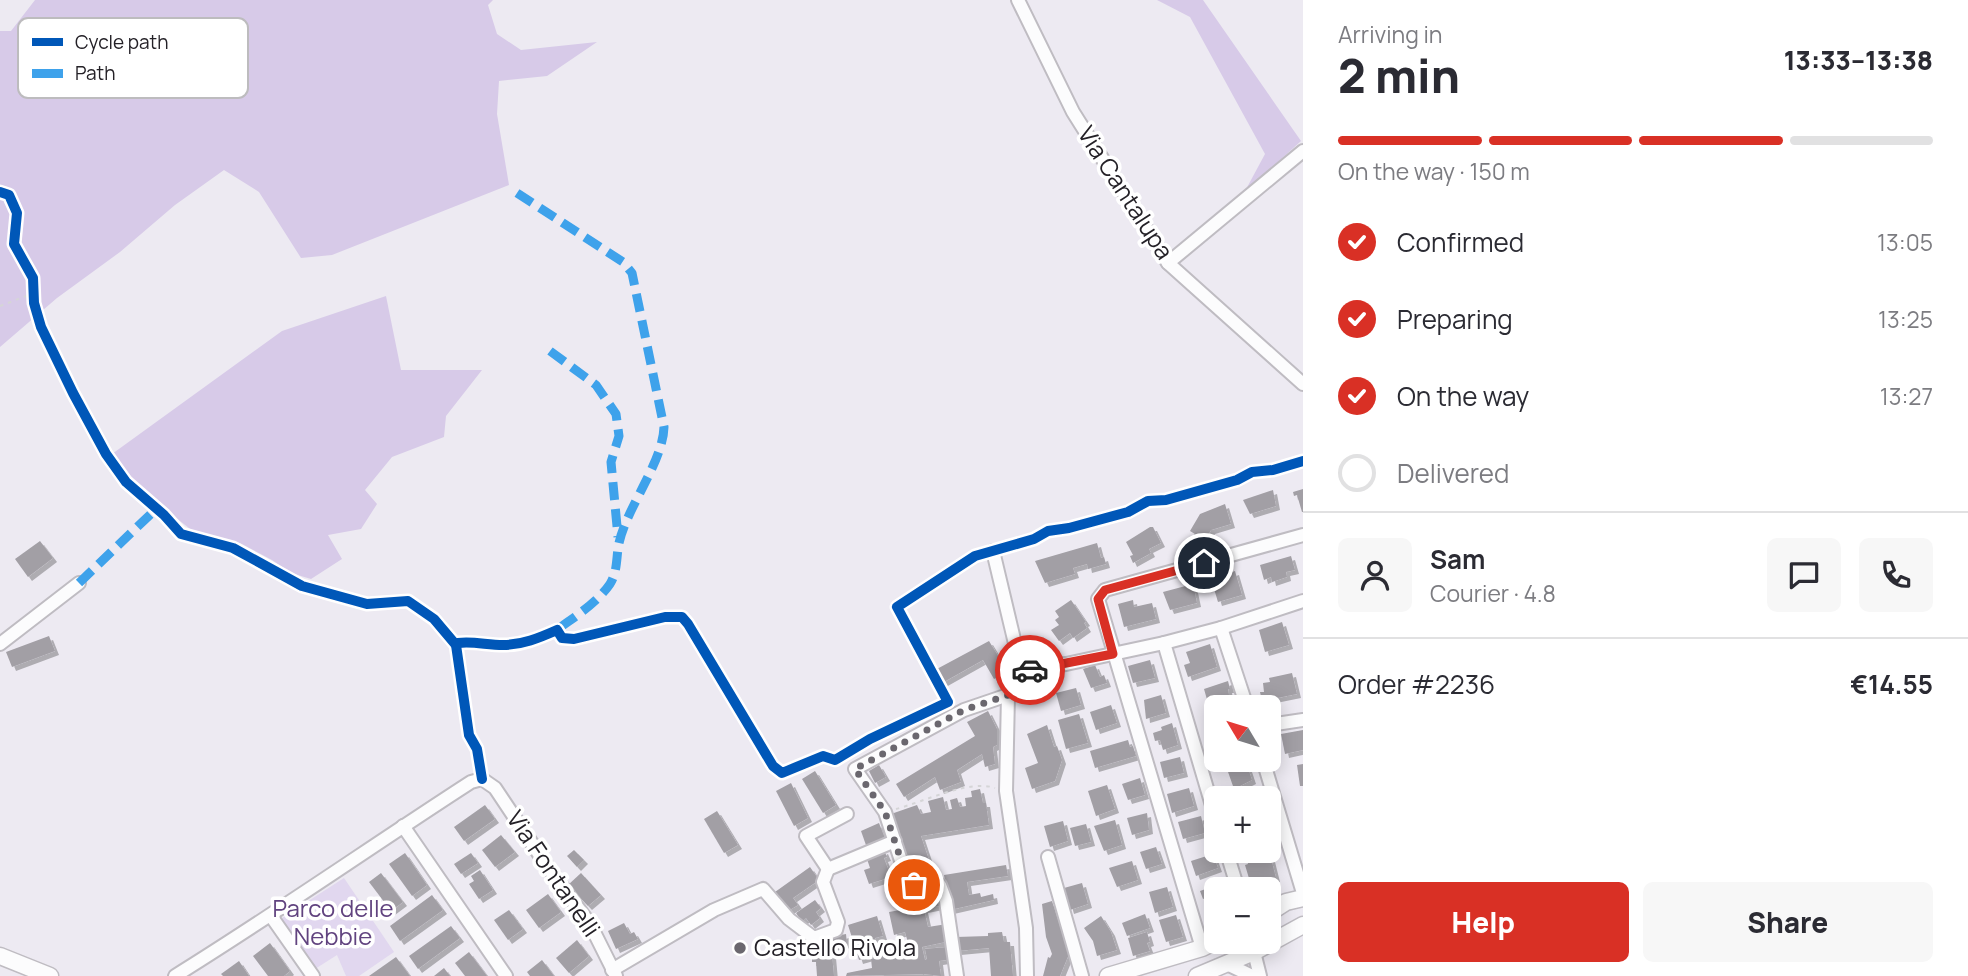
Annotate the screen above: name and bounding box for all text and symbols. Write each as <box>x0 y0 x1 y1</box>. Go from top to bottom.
legend <box>18 18 248 98</box>
text: Arriving in <box>1338 18 1443 50</box>
text: Cycle path <box>75 29 169 55</box>
text: 13:33–13:38 <box>1784 42 1933 78</box>
text: 2 min <box>1338 44 1460 107</box>
text: Path <box>75 60 115 86</box>
street label: Via Cantalupa <box>1071 119 1182 265</box>
text: On the way · 150 m <box>1338 155 1530 187</box>
icon: check <box>1338 223 1376 261</box>
text: Confirmed <box>1397 224 1524 260</box>
text: 13:05 <box>1877 226 1933 258</box>
icon: check <box>1338 300 1376 338</box>
text: Preparing <box>1397 301 1513 337</box>
text: 13:25 <box>1878 303 1933 335</box>
icon: check <box>1338 377 1376 415</box>
text: On the way <box>1397 378 1529 414</box>
text: 13:27 <box>1880 380 1933 412</box>
text: Delivered <box>1397 455 1509 491</box>
pin <box>1174 533 1234 593</box>
button: person <box>1338 538 1412 612</box>
button: chat <box>1767 538 1841 612</box>
button: phone <box>1859 538 1933 612</box>
text: Sam <box>1430 541 1485 577</box>
icon: home <box>1185 544 1223 582</box>
text: Courier · 4.8 <box>1430 577 1556 609</box>
courier <box>995 635 1065 705</box>
icon: car <box>1011 651 1049 689</box>
text: Order #2236 <box>1338 666 1495 702</box>
text: €14.55 <box>1850 666 1933 702</box>
north arrow <box>1204 695 1281 772</box>
map controls <box>1204 695 1281 954</box>
button: + <box>1204 786 1281 863</box>
street label: Via Fontanelli <box>500 803 609 943</box>
pin <box>884 855 944 915</box>
icon: bag <box>895 866 933 904</box>
button: − <box>1204 877 1281 954</box>
button: Help <box>1338 882 1629 962</box>
button: Share <box>1643 882 1933 962</box>
park label: Parco delle Nebbie <box>272 891 394 952</box>
place label: Castello Rivola <box>754 930 916 963</box>
marker: Castello Rivola <box>732 940 748 956</box>

